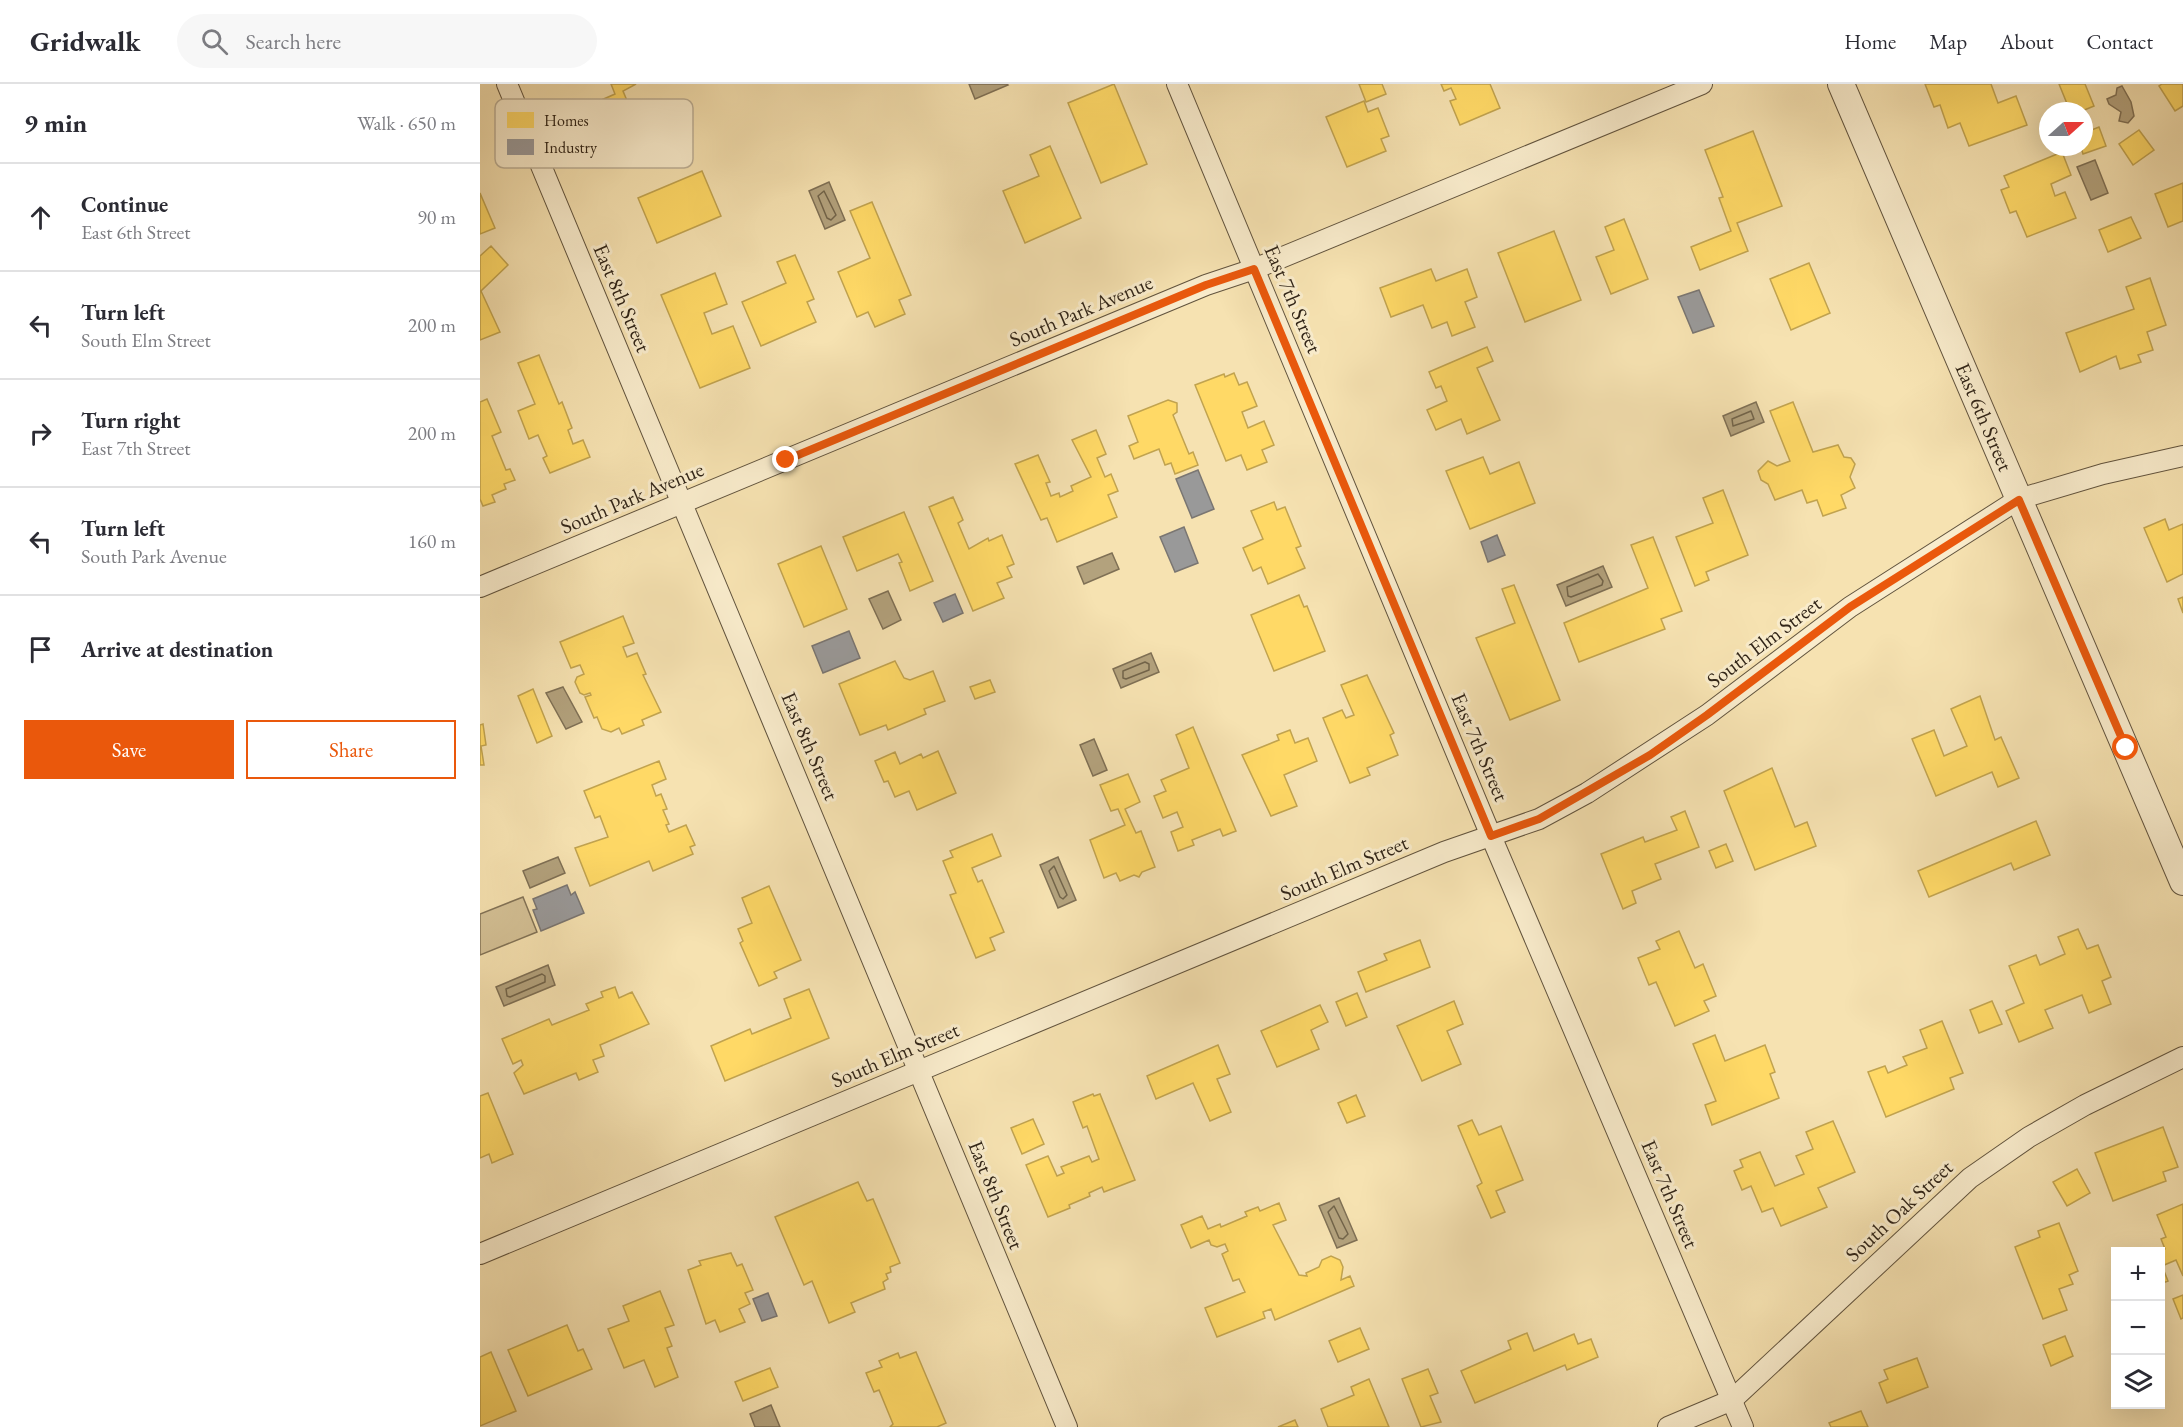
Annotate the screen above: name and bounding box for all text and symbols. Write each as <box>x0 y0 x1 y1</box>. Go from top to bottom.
search box <box>177 14 597 68</box>
text: Gridwalk <box>30 23 141 59</box>
icon: search <box>198 25 231 58</box>
text: Search here <box>246 27 341 56</box>
text: Home <box>1844 28 1896 55</box>
text: Map <box>1929 28 1967 55</box>
text: About <box>2000 28 2053 55</box>
text: Contact <box>2086 28 2153 55</box>
legend <box>495 99 693 168</box>
north arrow <box>2039 102 2093 156</box>
text: 9 min <box>24 106 87 140</box>
text: Walk · 650 m <box>357 110 456 136</box>
text: Homes <box>544 110 589 131</box>
text: Industry <box>544 137 598 158</box>
text: Continue <box>81 190 168 219</box>
icon: ahead <box>24 201 57 234</box>
text: 90 m <box>417 204 456 230</box>
text: East 6th Street <box>81 219 191 245</box>
street label: East 8th Street <box>588 240 658 356</box>
street label: East 7th Street <box>1259 241 1329 357</box>
street label: South Park Avenue <box>1005 268 1157 353</box>
text: Turn left <box>81 298 165 327</box>
icon: left <box>24 309 57 342</box>
text: 200 m <box>408 312 456 338</box>
text: South Elm Street <box>81 327 211 353</box>
street label: East 6th Street <box>1950 359 2020 475</box>
text: Turn right <box>81 406 180 435</box>
icon: right <box>24 417 57 450</box>
text: 200 m <box>408 420 456 446</box>
text: East 7th Street <box>81 435 191 461</box>
route end <box>772 446 798 472</box>
street label: South Park Avenue <box>556 455 708 540</box>
text: Turn left <box>81 514 165 543</box>
icon: left <box>24 525 57 558</box>
text: 160 m <box>408 528 456 554</box>
text: South Park Avenue <box>81 543 227 569</box>
street label: South Elm Street <box>1701 590 1827 693</box>
icon: arrive <box>24 633 57 666</box>
text: Arrive at destination <box>81 635 273 664</box>
street label: East 8th Street <box>776 688 846 804</box>
street label: East 7th Street <box>1446 689 1516 805</box>
button: Save <box>24 720 234 779</box>
button: Share <box>246 720 456 779</box>
route start <box>2112 734 2138 760</box>
street label: South Elm Street <box>1276 828 1412 907</box>
street label: South Elm Street <box>827 1015 963 1094</box>
street label: East 8th Street <box>962 1136 1031 1254</box>
street label: East 7th Street <box>1636 1136 1706 1252</box>
street label: South Oak Street <box>1839 1154 1958 1267</box>
map controls <box>2111 1247 2165 1409</box>
button: + <box>2111 1247 2165 1301</box>
button: − <box>2111 1301 2165 1355</box>
button: layers <box>2111 1355 2165 1409</box>

